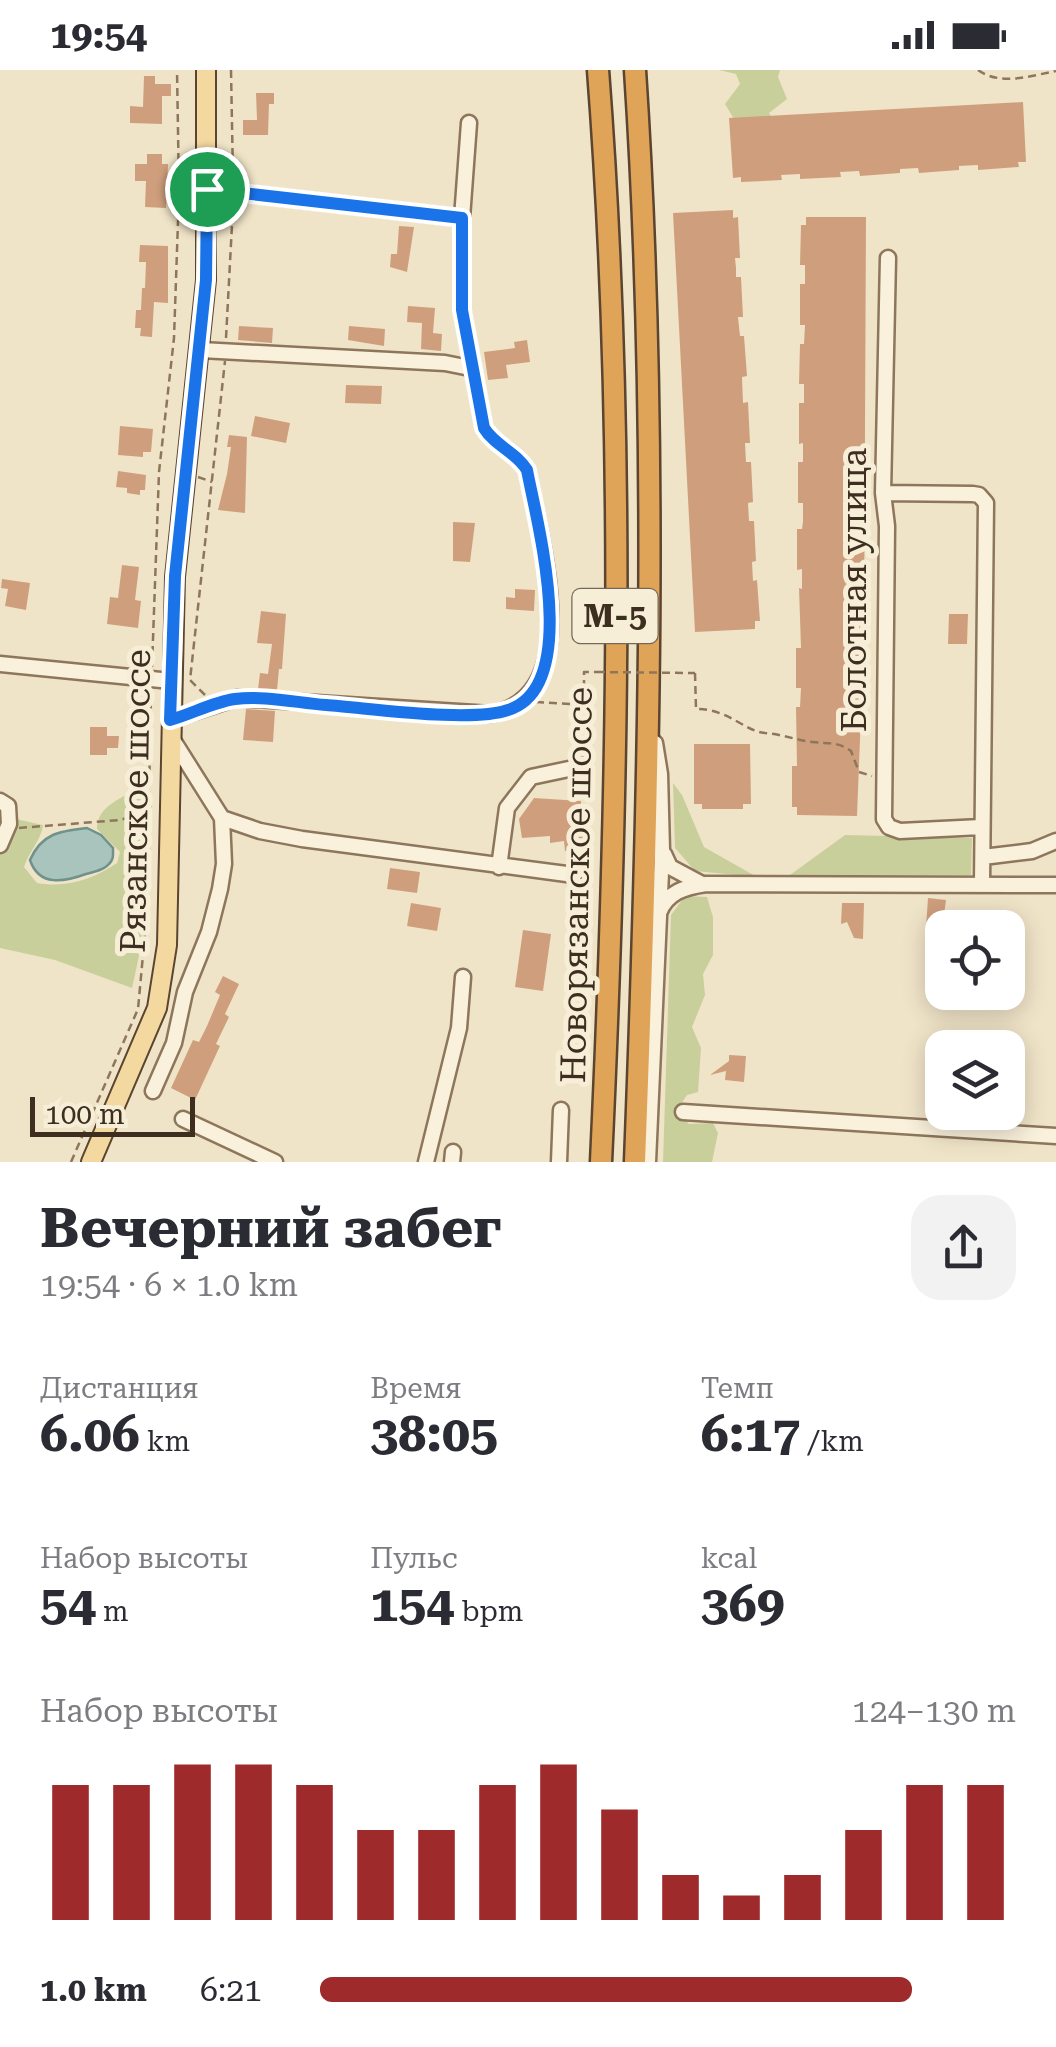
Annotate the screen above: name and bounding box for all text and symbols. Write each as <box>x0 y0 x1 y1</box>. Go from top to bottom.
text: 19:54 <box>50 13 147 57</box>
pin <box>165 147 250 232</box>
icon: arrive <box>180 162 235 217</box>
street label: Болотная улица <box>834 448 875 732</box>
road number: М-5 <box>572 589 658 643</box>
street label: Рязанское шоссе <box>113 649 159 953</box>
street label: Новорязанское шоссе <box>553 687 601 1083</box>
map controls <box>925 910 1025 1130</box>
button: locate <box>925 910 1025 1010</box>
button: layers <box>925 1030 1025 1130</box>
scale bar <box>30 1092 195 1136</box>
text: 100 m <box>45 1098 125 1131</box>
button: share <box>911 1195 1016 1300</box>
text: Вечерний забег <box>40 1196 502 1260</box>
text: 19:54 · 6 × 1.0 km <box>40 1266 298 1304</box>
text: Дистанция <box>40 1372 198 1405</box>
text: Время <box>370 1372 461 1405</box>
text: Темп <box>701 1372 774 1405</box>
text: 6.06 <box>40 1405 140 1463</box>
text: 38:05 <box>370 1405 498 1463</box>
text: 6:17 <box>701 1405 800 1463</box>
text: km <box>140 1425 190 1458</box>
text: /km <box>800 1425 864 1458</box>
text: Набор высоты <box>40 1542 248 1575</box>
text: Пульс <box>370 1542 458 1575</box>
text: kcal <box>701 1542 757 1575</box>
text: 54 <box>40 1575 96 1633</box>
text: 154 <box>370 1575 454 1633</box>
text: 369 <box>701 1575 785 1633</box>
text: m <box>96 1595 129 1628</box>
text: bpm <box>454 1595 523 1628</box>
text: Набор высоты <box>40 1692 278 1730</box>
text: 124–130 m <box>852 1692 1016 1730</box>
text: 1.0 km <box>40 1971 147 2009</box>
text: 6:21 <box>200 1971 262 2009</box>

